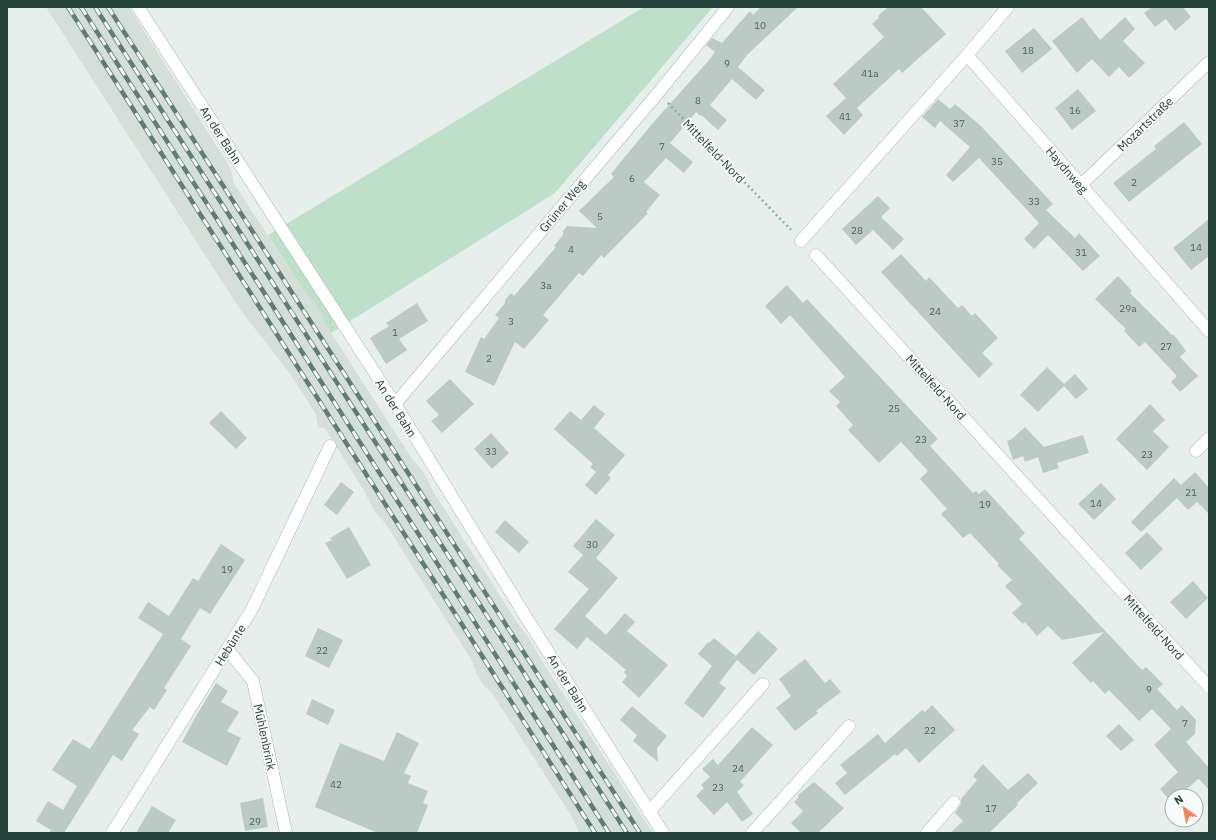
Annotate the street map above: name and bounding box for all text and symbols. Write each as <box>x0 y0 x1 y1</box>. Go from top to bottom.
house number: 10 <box>754 19 766 32</box>
house number: 18 <box>1022 44 1034 57</box>
house number: 9 <box>724 57 730 70</box>
house number: 41a <box>861 67 879 80</box>
street label: Mozartstraße <box>1114 93 1176 154</box>
house number: 8 <box>695 94 701 107</box>
street label: An der Bahn <box>197 103 245 167</box>
house number: 16 <box>1069 104 1081 117</box>
house number: 41 <box>839 110 851 123</box>
street label: Mittelfeld-Nord <box>680 116 748 186</box>
house number: 37 <box>953 117 965 130</box>
house number: 7 <box>659 140 665 153</box>
street label: Haydnweg <box>1043 144 1092 197</box>
house number: 35 <box>991 155 1003 168</box>
house number: 6 <box>629 172 635 185</box>
street label: Grüner Weg <box>536 176 589 235</box>
house number: 2 <box>1131 176 1137 189</box>
house number: 33 <box>1028 195 1040 208</box>
house number: 5 <box>597 210 603 223</box>
house number: 28 <box>851 224 863 237</box>
house number: 14 <box>1190 241 1202 254</box>
house number: 4 <box>568 243 574 256</box>
house number: 31 <box>1075 246 1087 259</box>
house number: 3a <box>540 279 552 292</box>
house number: 29a <box>1119 302 1137 315</box>
house number: 24 <box>929 305 941 318</box>
house number: 3 <box>508 315 514 328</box>
house number: 1 <box>392 326 398 339</box>
house number: 27 <box>1160 340 1172 353</box>
street label: Mittelfeld-Nord <box>903 351 969 423</box>
house number: 2 <box>486 352 492 365</box>
street label: An der Bahn <box>372 376 420 440</box>
house number: 25 <box>888 402 900 415</box>
house number: 23 <box>915 433 927 446</box>
house number: 33 <box>485 445 497 458</box>
house number: 23 <box>1141 448 1153 461</box>
house number: 21 <box>1185 486 1197 499</box>
house number: 14 <box>1090 497 1102 510</box>
house number: 19 <box>979 498 991 511</box>
house number: 30 <box>586 538 598 551</box>
house number: 19 <box>221 563 233 576</box>
street label: Mittelfeld-Nord <box>1121 591 1187 663</box>
street label: Hebünte <box>211 621 249 669</box>
house number: 22 <box>316 644 328 657</box>
street label: An der Bahn <box>544 651 592 715</box>
house number: 9 <box>1146 683 1152 696</box>
street label: Mühlenbrink <box>251 702 279 772</box>
house number: 7 <box>1182 717 1188 730</box>
house number: 22 <box>924 724 936 737</box>
house number: 24 <box>732 762 744 775</box>
house number: 42 <box>330 778 342 791</box>
house number: 23 <box>712 781 724 794</box>
north arrow <box>1164 788 1204 828</box>
text: N <box>1171 792 1186 808</box>
house number: 17 <box>985 802 997 815</box>
house number: 29 <box>249 815 261 828</box>

